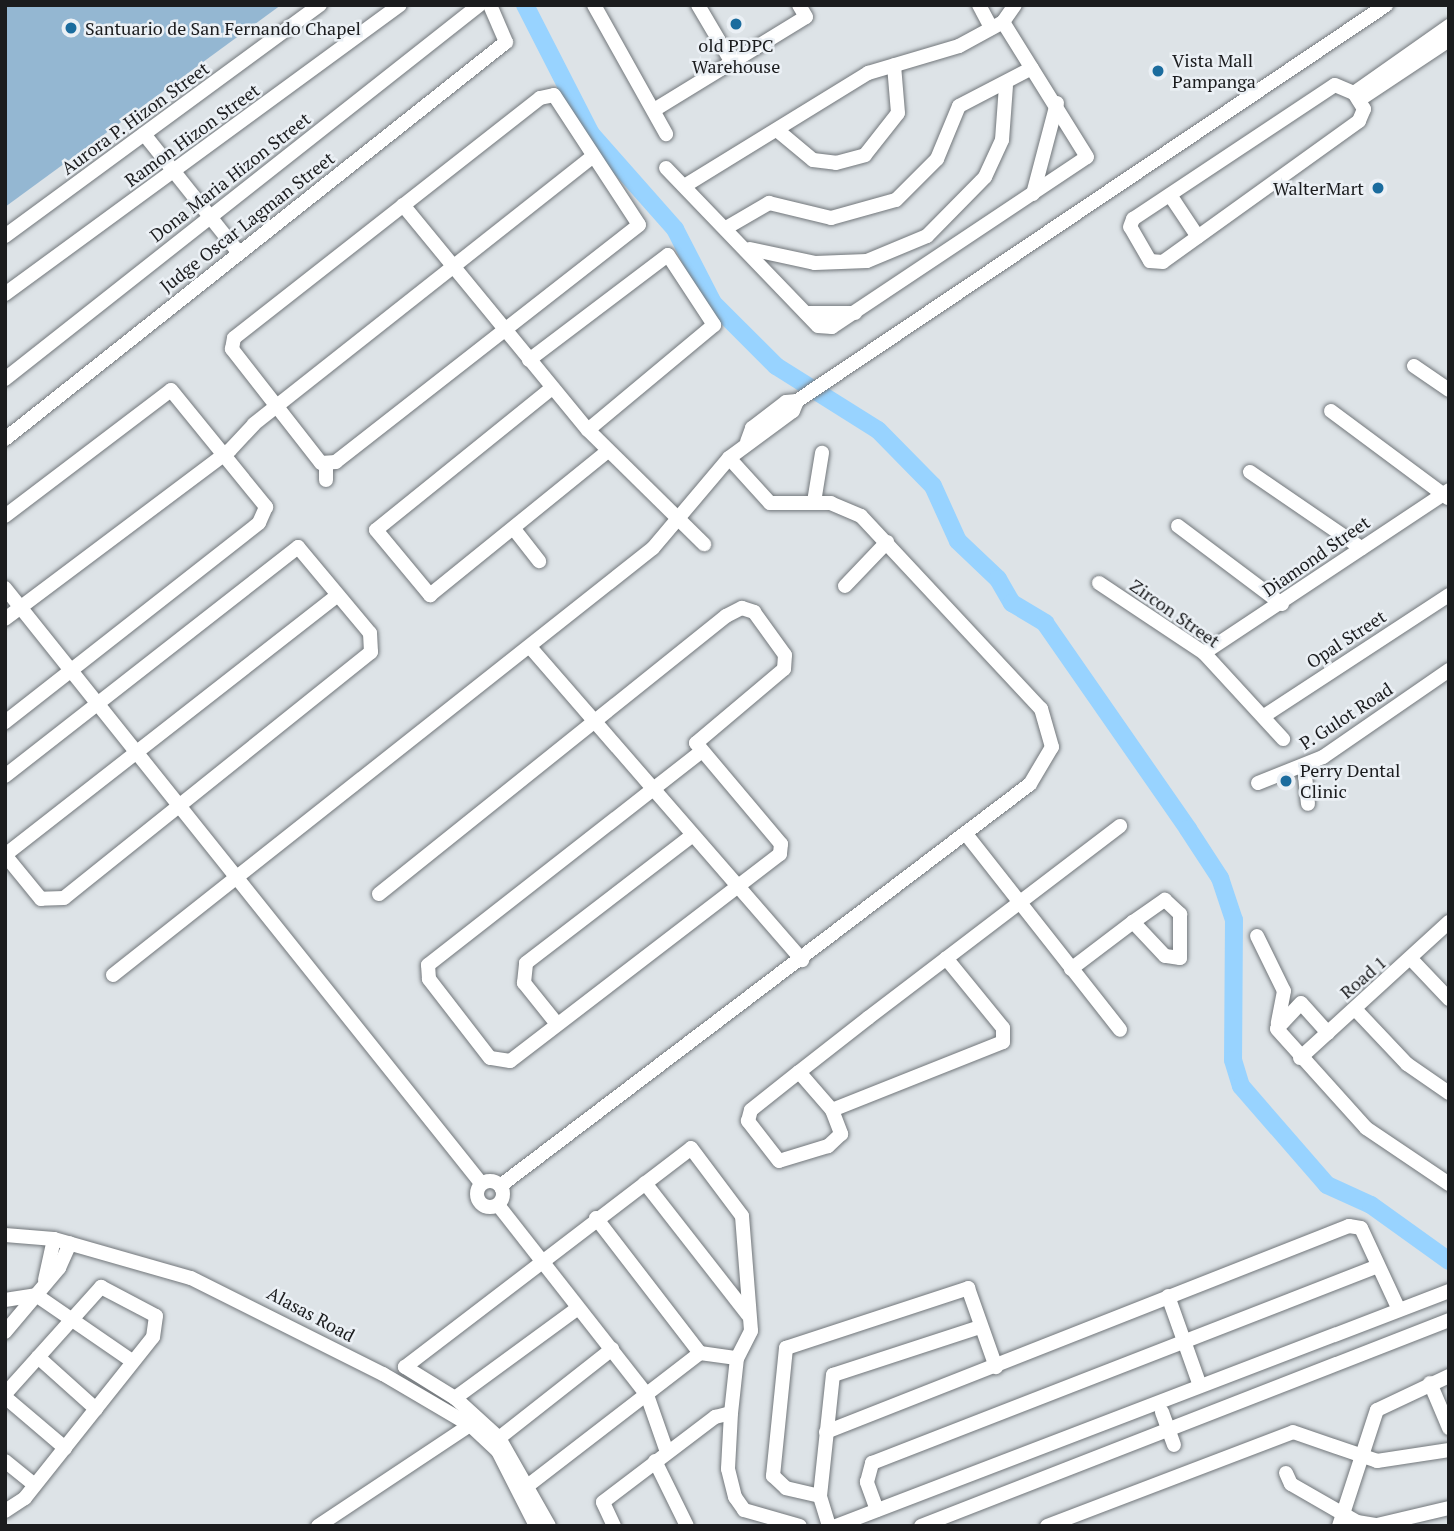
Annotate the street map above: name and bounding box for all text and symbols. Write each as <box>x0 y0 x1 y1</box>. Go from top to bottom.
marker: old PDPC Warehouse <box>728 16 744 32</box>
place label: Santuario de San Fernando Chapel <box>85 17 361 39</box>
marker: Santuario de San Fernando Chapel <box>63 20 79 36</box>
place label: old PDPC Warehouse <box>692 35 780 78</box>
place label: Vista Mall Pampanga <box>1172 50 1256 92</box>
street label: Aurora P. Hizon Street <box>57 57 213 179</box>
marker: Vista Mall Pampanga <box>1150 63 1166 79</box>
street label: Ramon Hizon Street <box>120 79 264 191</box>
street label: Dona Maria Hizon Street <box>146 108 314 246</box>
street label: Judge Oscar Lagman Street <box>155 147 339 297</box>
place label: WalterMart <box>1273 177 1364 199</box>
marker: WalterMart <box>1370 180 1386 196</box>
street label: Diamond Street <box>1258 511 1374 601</box>
street label: Zircon Street <box>1126 574 1224 652</box>
street label: Opal Street <box>1302 605 1390 673</box>
street label: P. Gulot Road <box>1295 678 1397 754</box>
place label: Perry Dental Clinic <box>1300 760 1401 802</box>
marker: Perry Dental Clinic <box>1278 773 1294 789</box>
street label: Road 1 <box>1335 951 1391 1003</box>
street label: Alasas Road <box>264 1282 358 1346</box>

